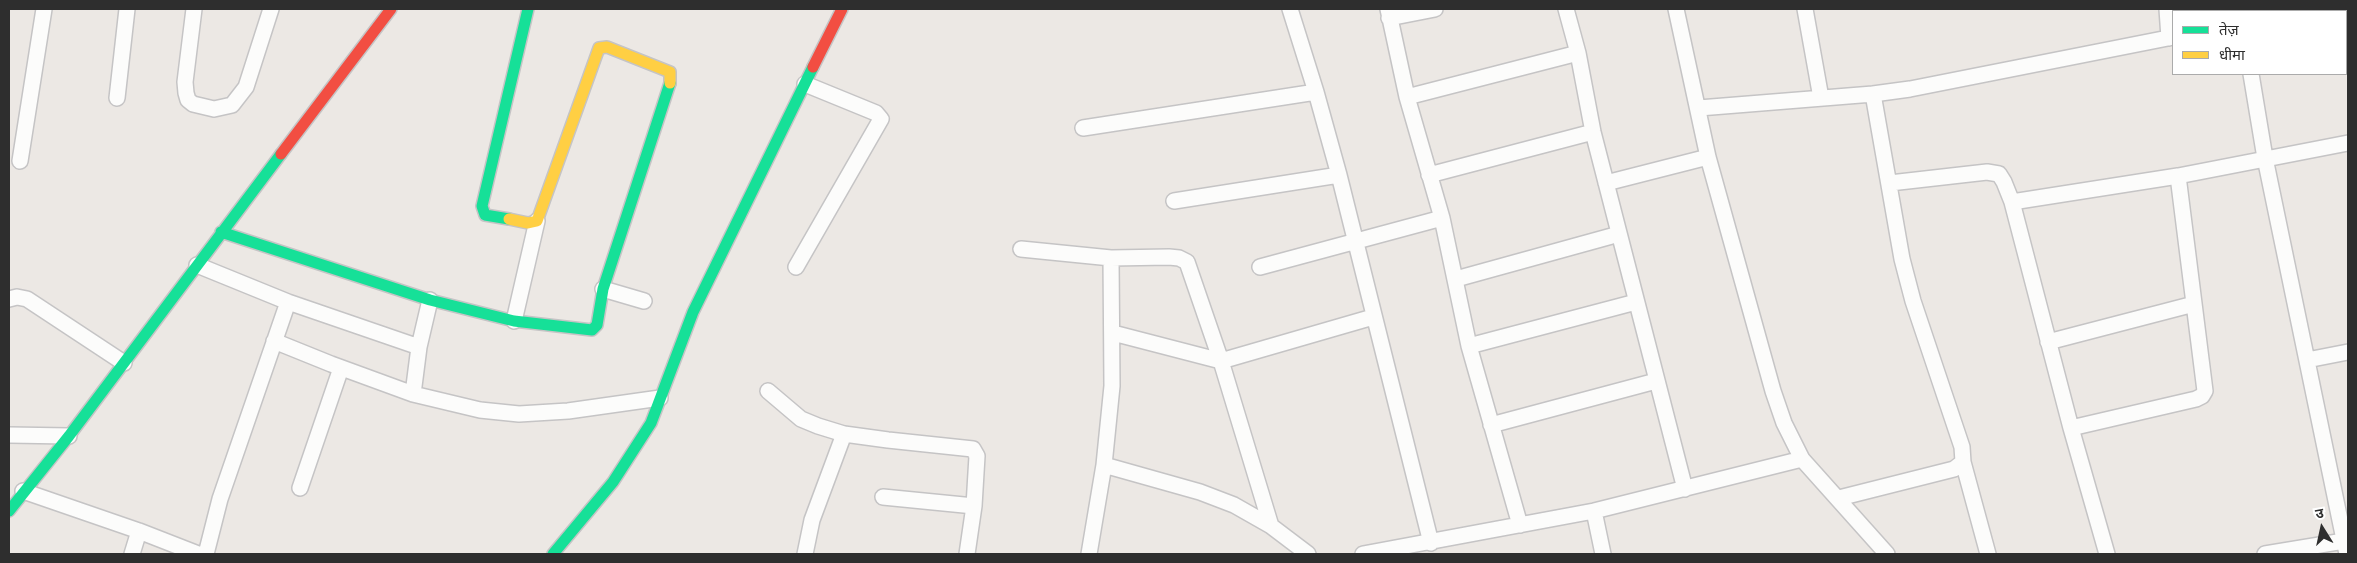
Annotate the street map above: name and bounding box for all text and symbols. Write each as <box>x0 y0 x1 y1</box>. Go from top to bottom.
legend <box>2172 10 2347 75</box>
text: तेज़ <box>2219 19 2239 40</box>
text: धीमा <box>2219 44 2245 65</box>
north arrow <box>2297 503 2347 553</box>
text: उ <box>2314 504 2325 523</box>

